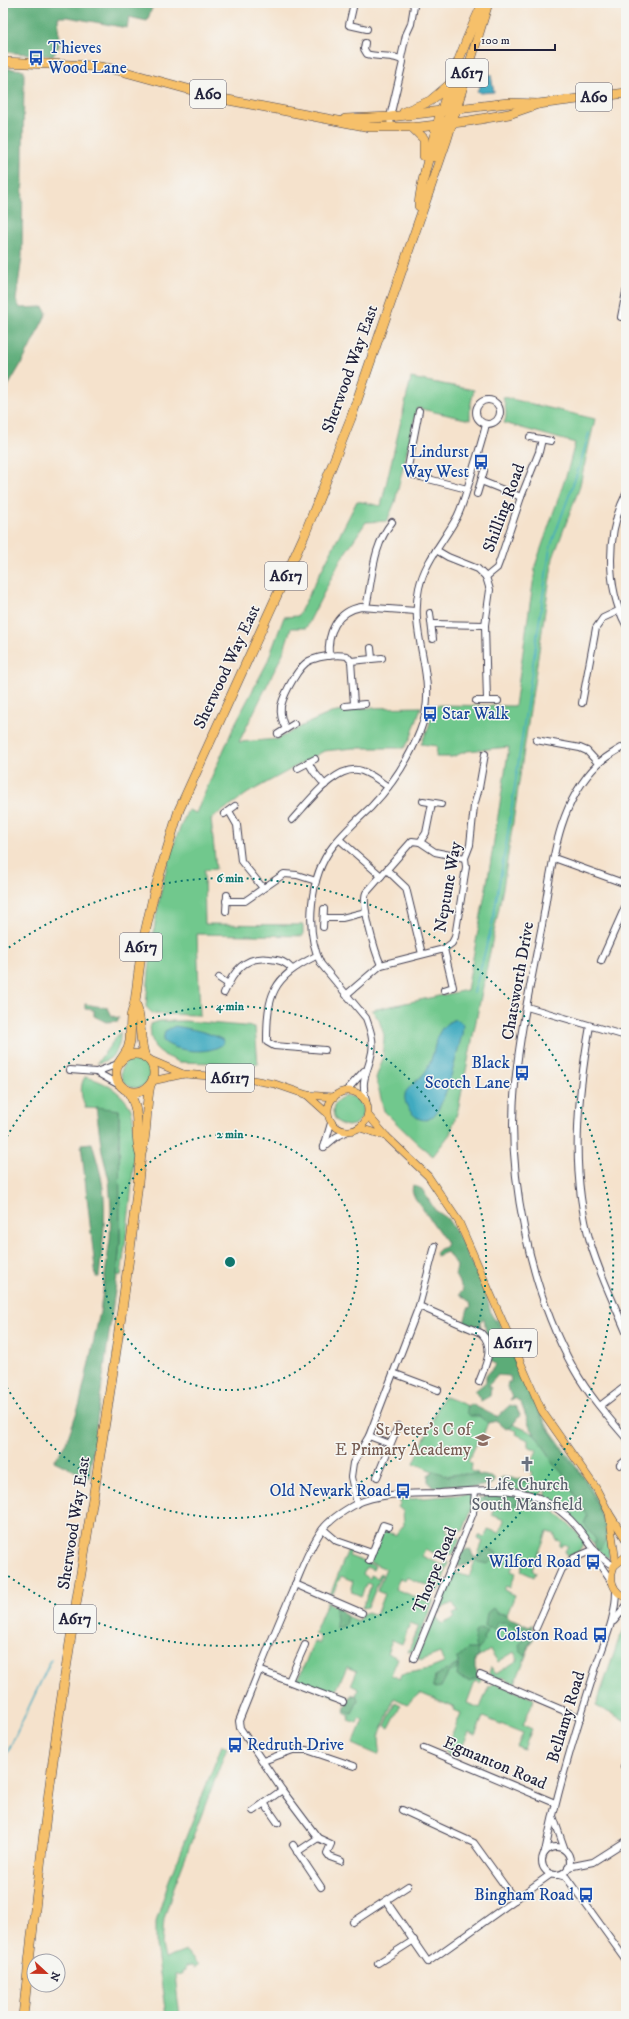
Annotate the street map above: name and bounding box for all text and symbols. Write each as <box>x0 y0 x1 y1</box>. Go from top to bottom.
scale bar <box>475 26 555 52</box>
text: 100 m <box>481 33 510 48</box>
place label: Thieves Wood Lane <box>47 37 127 79</box>
bus stop icon: Thieves Wood Lane <box>27 49 45 67</box>
road number: A617 <box>446 59 488 87</box>
road number: A60 <box>190 80 226 108</box>
road number: A60 <box>576 83 612 111</box>
street label: Sherwood Way East <box>317 301 384 436</box>
place label: Lindurst Way West <box>402 441 470 483</box>
bus stop icon: Lindurst Way West <box>472 453 490 471</box>
street label: Shilling Road <box>478 460 530 555</box>
road number: A617 <box>265 562 307 590</box>
street label: Sherwood Way East <box>189 601 266 733</box>
place label: Star Walk <box>442 703 509 725</box>
bus stop icon: Star Walk <box>421 705 439 723</box>
street label: Neptune Way <box>429 839 467 934</box>
text: 6 min <box>216 871 244 886</box>
street label: Chatsworth Drive <box>497 920 539 1042</box>
road number: A617 <box>120 933 162 961</box>
text: 4 min <box>215 999 245 1014</box>
place label: Black Scotch Lane <box>425 1052 511 1094</box>
road number: A6117 <box>206 1064 254 1092</box>
bus stop icon: Black Scotch Lane <box>513 1064 531 1082</box>
text: 2 min <box>217 1127 244 1142</box>
centre of rings <box>223 1255 237 1269</box>
road number: A6117 <box>489 1329 537 1357</box>
place label: St Peter's C of E Primary Academy <box>335 1419 474 1461</box>
school or university icon: St Peter's C of E Primary Academy <box>474 1431 492 1449</box>
street label: Sherwood Way East <box>53 1454 95 1591</box>
church icon: Life Church South Mansfield <box>518 1455 536 1473</box>
place label: Life Church South Mansfield <box>472 1474 583 1516</box>
place label: Old Newark Road <box>270 1480 392 1502</box>
bus stop icon: Old Newark Road <box>394 1482 412 1500</box>
street label: Thorpe Road <box>408 1523 462 1616</box>
place label: Wilford Road <box>488 1551 582 1573</box>
bus stop icon: Wilford Road <box>584 1553 602 1571</box>
road number: A617 <box>54 1605 96 1633</box>
place label: Colston Road <box>496 1624 589 1646</box>
bus stop icon: Colston Road <box>591 1626 609 1644</box>
street label: Bellamy Road <box>542 1668 591 1766</box>
street label: Egmanton Road <box>440 1731 551 1795</box>
place label: Redruth Drive <box>247 1734 344 1756</box>
bus stop icon: Redruth Drive <box>226 1736 244 1754</box>
place label: Bingham Road <box>474 1884 575 1906</box>
bus stop icon: Bingham Road <box>577 1886 595 1904</box>
north arrow <box>26 1953 66 1993</box>
text: N <box>46 1970 63 1983</box>

